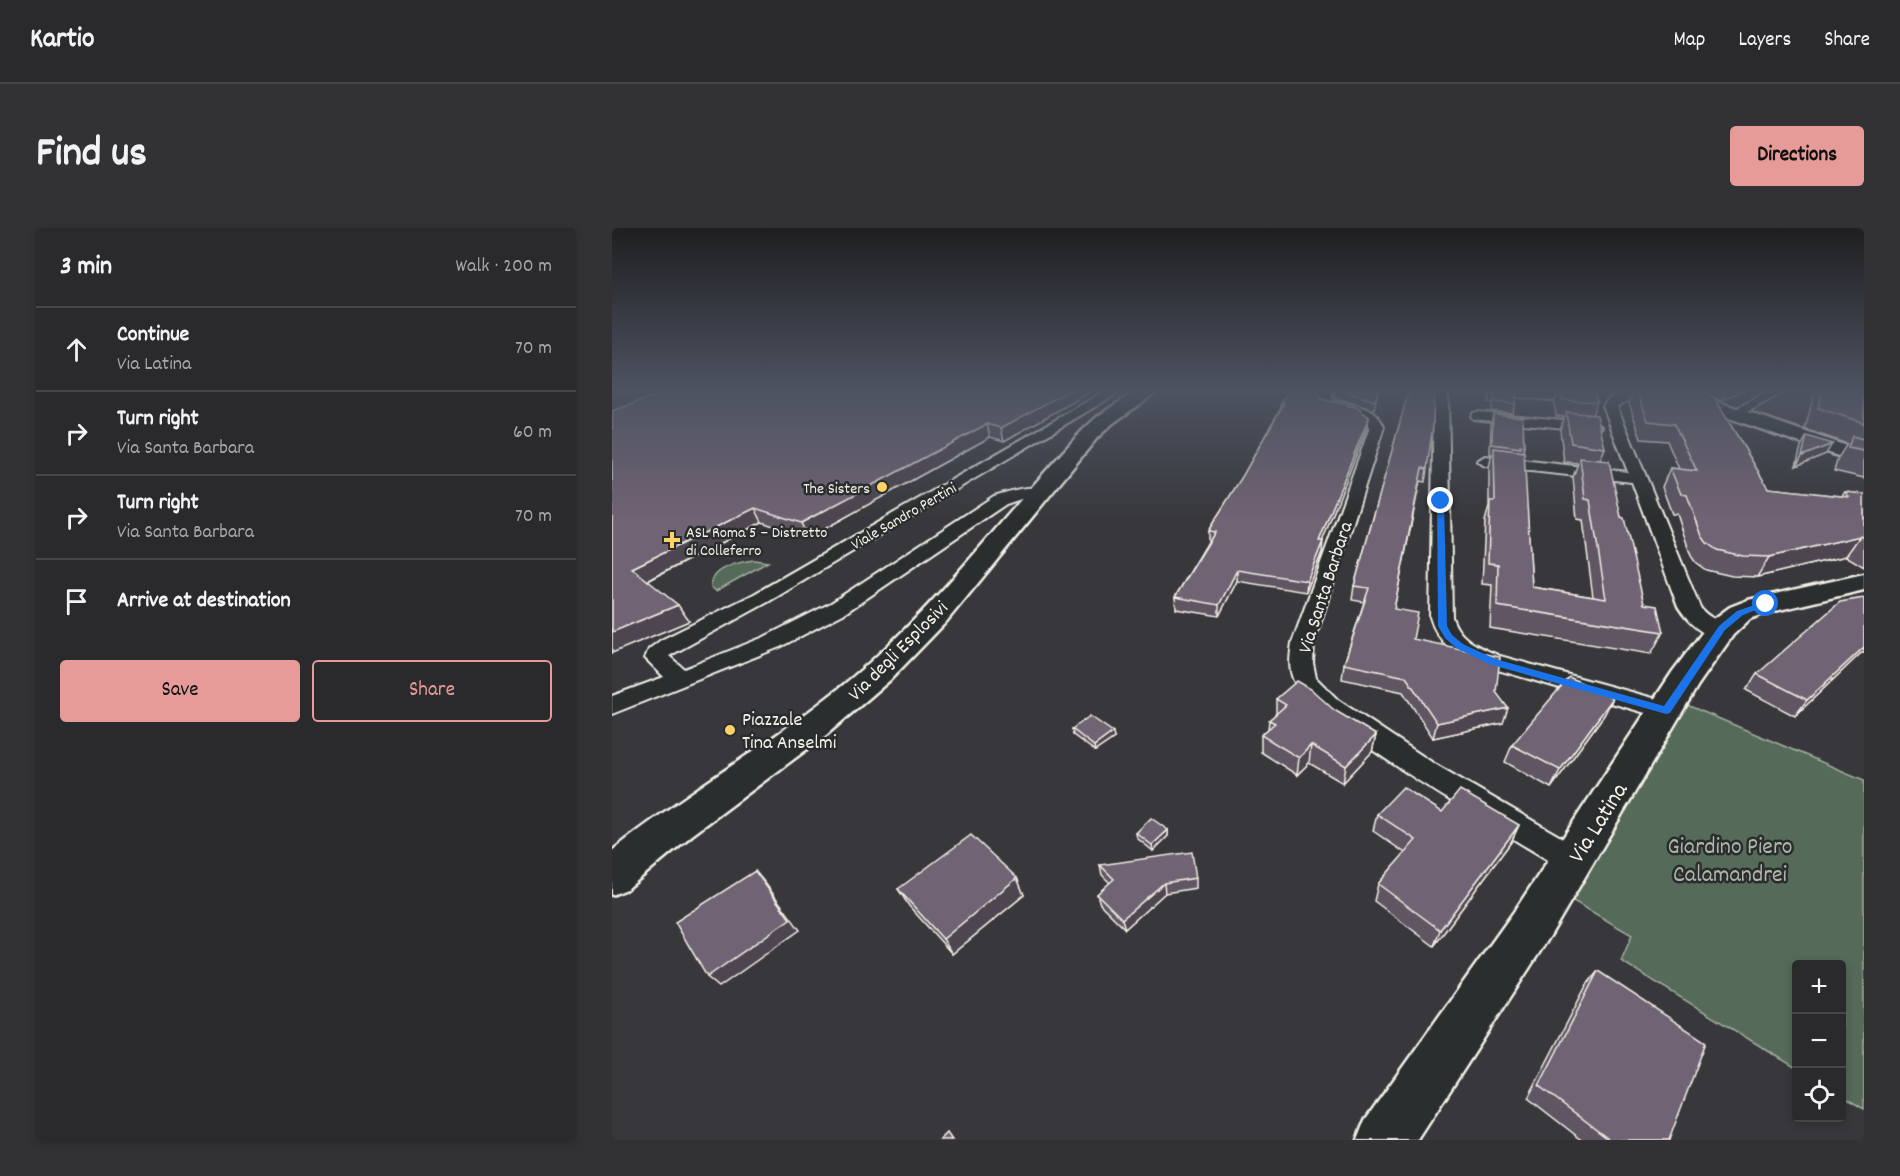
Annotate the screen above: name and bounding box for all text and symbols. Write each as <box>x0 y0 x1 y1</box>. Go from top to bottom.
text: Kartio <box>30 21 94 61</box>
text: Map <box>1674 26 1705 56</box>
text: Layers <box>1738 26 1791 56</box>
text: Share <box>1824 26 1870 56</box>
text: Find us <box>36 126 147 186</box>
button: Directions <box>1730 126 1864 186</box>
text: 3 min <box>60 249 112 286</box>
text: Walk · 200 m <box>456 253 552 281</box>
text: Continue <box>117 320 189 351</box>
icon: ahead <box>60 333 93 366</box>
text: 70 m <box>515 335 552 363</box>
text: Via Latina <box>117 351 191 379</box>
text: Turn right <box>117 404 199 435</box>
icon: right <box>60 417 93 450</box>
text: 60 m <box>513 419 552 447</box>
text: Via Santa Barbara <box>117 435 254 463</box>
place label: The Sisters <box>803 478 870 501</box>
street label: Viale Sandro Pertini <box>847 478 961 557</box>
marker: The Sisters <box>875 480 889 494</box>
route end <box>1427 487 1453 513</box>
text: Turn right <box>117 488 199 519</box>
icon: right <box>60 501 93 534</box>
text: 70 m <box>515 503 552 531</box>
street label: Via Santa Barbara <box>1292 518 1362 657</box>
text: Via Santa Barbara <box>117 519 254 547</box>
place label: ASL Roma 5 – Distretto di Colleferro <box>686 522 827 563</box>
marker: ASL Roma 5 – Distretto di Colleferro <box>663 531 681 549</box>
icon: arrive <box>60 585 93 618</box>
text: Arrive at destination <box>117 586 291 617</box>
route start <box>1752 590 1778 616</box>
street label: Via degli Esplosivi <box>843 595 956 709</box>
button: Save <box>60 660 300 722</box>
button: Share <box>312 660 552 722</box>
place label: Piazzale Tina Anselmi <box>742 707 837 758</box>
marker: Piazzale Tina Anselmi <box>723 723 737 737</box>
street label: Via Latina <box>1561 776 1638 870</box>
park label: Giardino Piero Calamandrei <box>1667 831 1793 893</box>
map controls <box>1792 960 1846 1122</box>
button: + <box>1792 960 1846 1014</box>
button: − <box>1792 1014 1846 1068</box>
button: locate <box>1792 1068 1846 1122</box>

